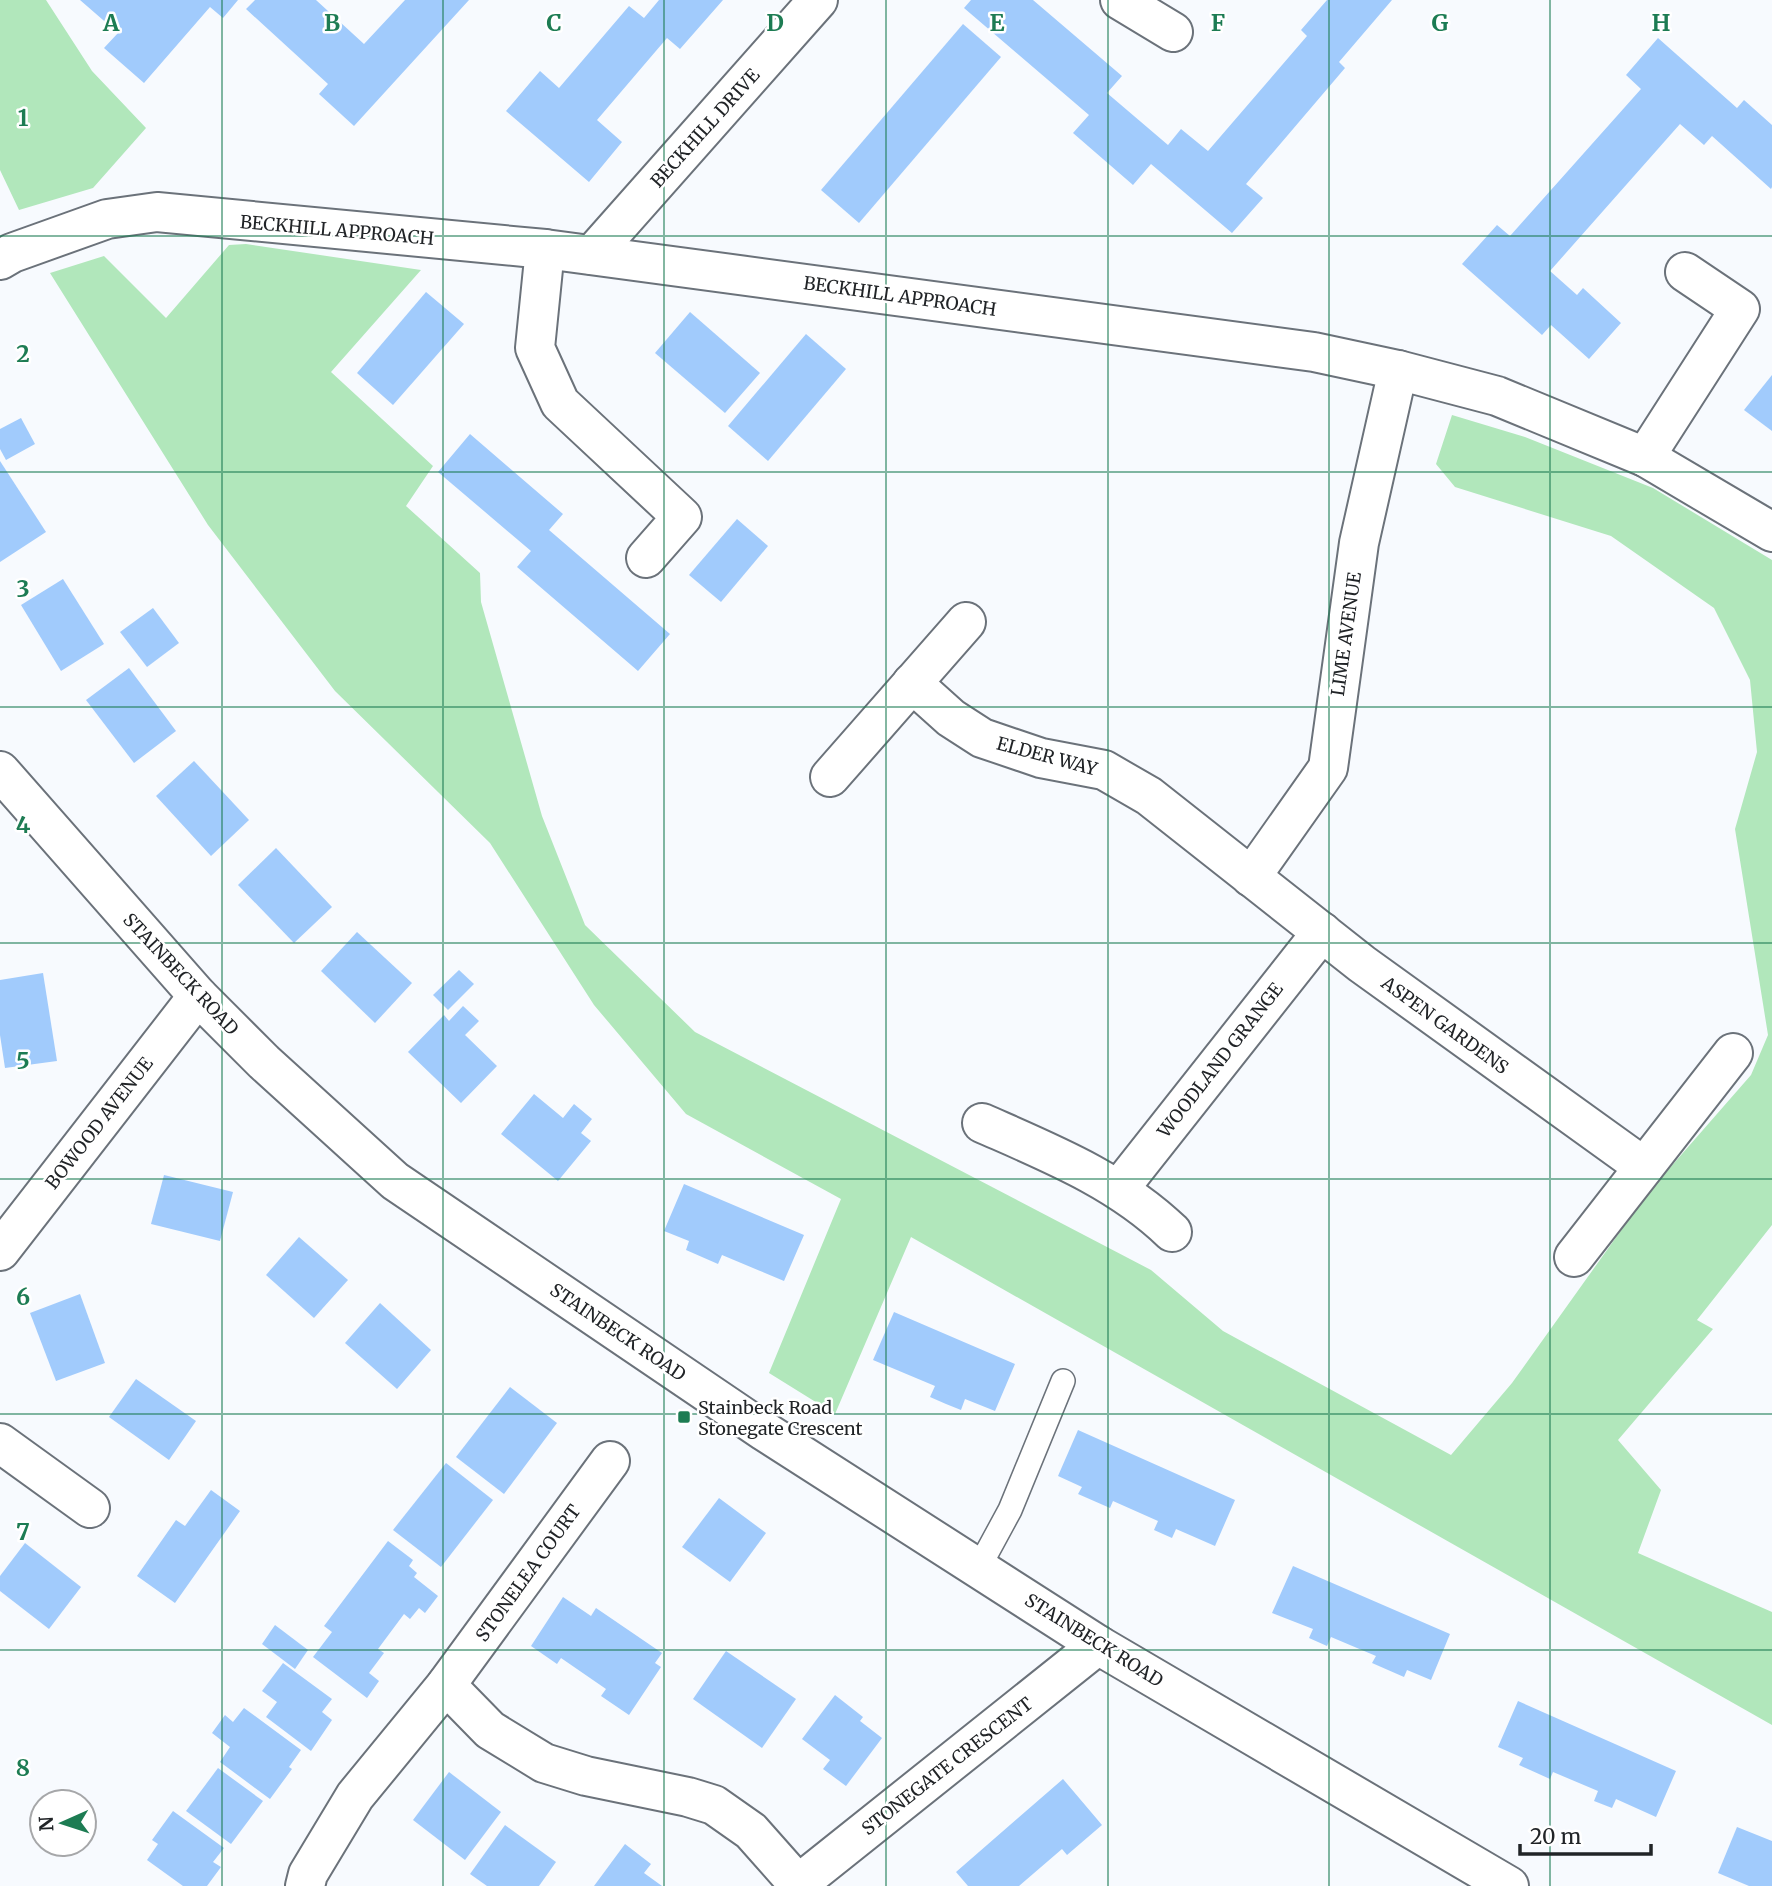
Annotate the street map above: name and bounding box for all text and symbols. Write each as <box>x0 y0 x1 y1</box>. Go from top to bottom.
text: A <box>102 8 120 37</box>
text: B <box>324 8 340 37</box>
text: C <box>546 8 562 37</box>
text: D <box>766 8 784 37</box>
text: E <box>989 8 1005 37</box>
text: F <box>1211 8 1225 37</box>
text: G <box>1432 8 1449 37</box>
text: H <box>1652 8 1671 37</box>
street label: BECKHILL DRIVE <box>646 63 765 192</box>
text: 1 <box>18 103 29 132</box>
street label: BECKHILL APPROACH <box>239 210 435 250</box>
street label: BECKHILL APPROACH <box>802 271 998 321</box>
text: 2 <box>16 339 30 368</box>
street label: LIME AVENUE <box>1326 570 1366 697</box>
text: 3 <box>16 574 30 603</box>
street label: ELDER WAY <box>994 732 1100 781</box>
text: 4 <box>16 810 31 839</box>
street label: STAINBECK ROAD <box>118 908 244 1040</box>
street label: ASPEN GARDENS <box>1376 971 1513 1079</box>
street label: WOODLAND GRANGE <box>1152 977 1288 1143</box>
text: 5 <box>16 1046 30 1075</box>
street label: BOWOOD AVENUE <box>40 1052 158 1194</box>
street label: STAINBECK ROAD <box>546 1278 690 1386</box>
text: 6 <box>16 1282 30 1311</box>
place label: Stainbeck Road Stonegate Crescent <box>698 1396 862 1440</box>
marker: Stainbeck Road Stonegate Crescent <box>676 1409 692 1425</box>
street label: STONELEA COURT <box>471 1500 586 1646</box>
text: 7 <box>16 1517 30 1546</box>
street label: STAINBECK ROAD <box>1021 1588 1167 1692</box>
street label: STONEGATE CRESCENT <box>857 1692 1038 1840</box>
text: 8 <box>16 1753 30 1782</box>
north arrow <box>28 1788 98 1858</box>
scale bar <box>1520 1812 1651 1856</box>
text: N <box>34 1816 58 1832</box>
text: 20 m <box>1530 1823 1582 1850</box>

